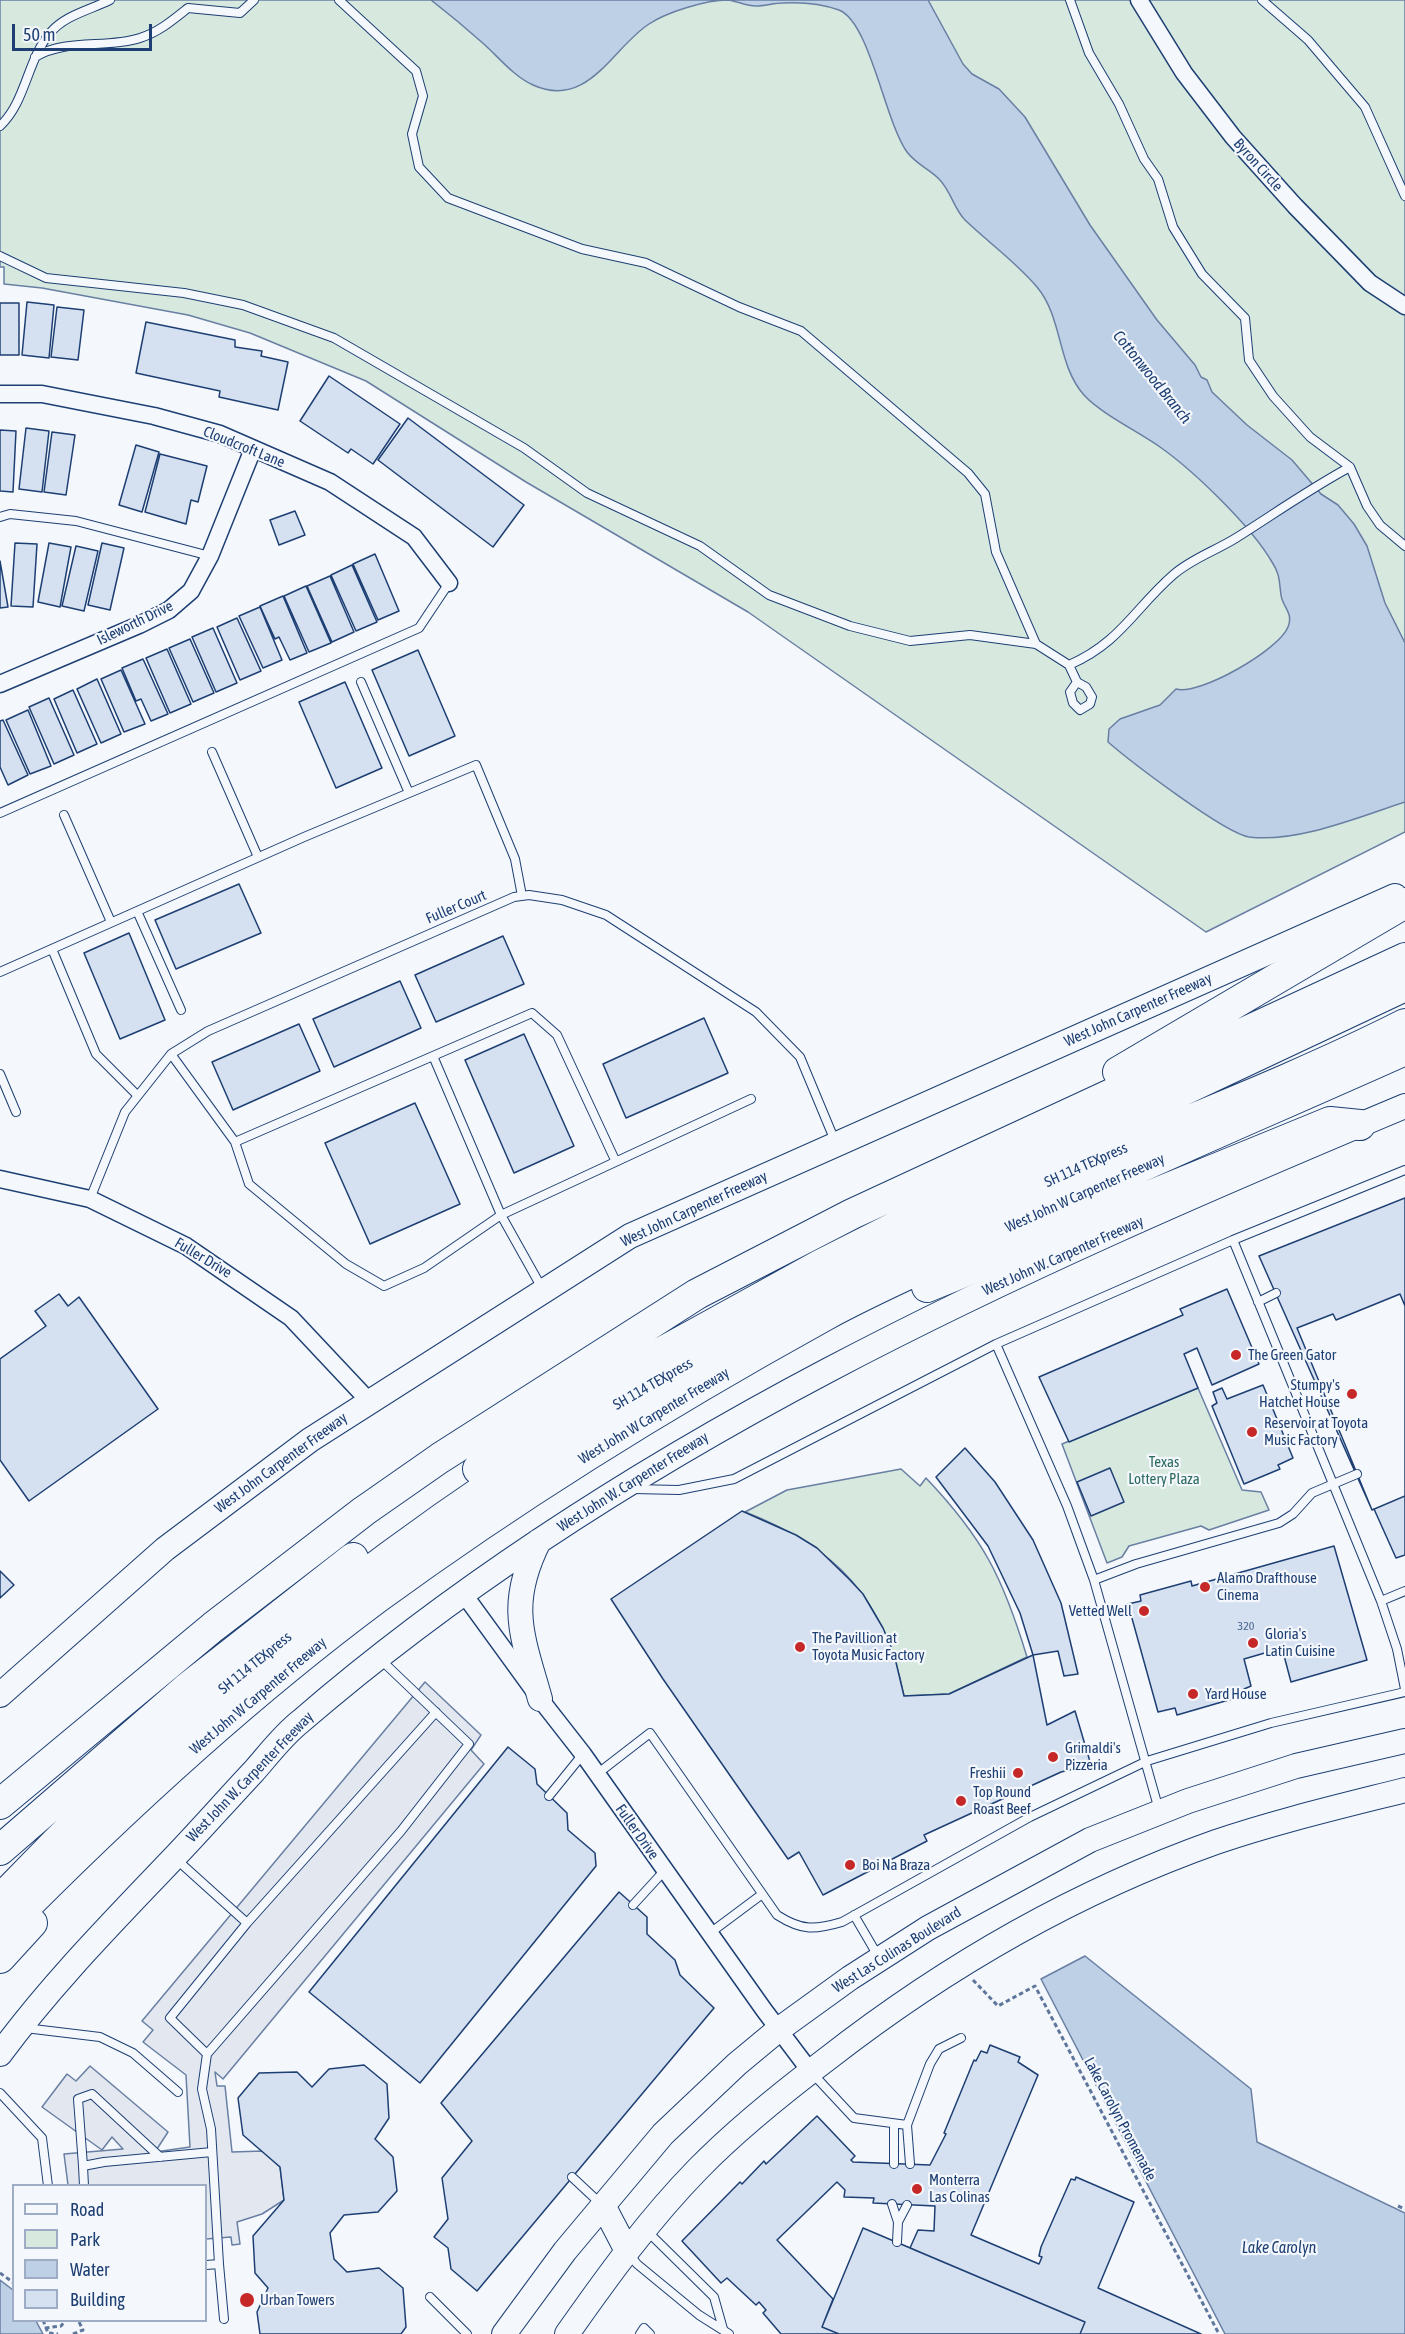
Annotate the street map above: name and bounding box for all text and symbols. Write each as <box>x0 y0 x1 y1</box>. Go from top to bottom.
scale bar <box>15 12 154 50</box>
text: 50 m <box>23 24 55 45</box>
street label: Byron Circle <box>1230 135 1286 195</box>
water label: Cottonwood Branch <box>1109 327 1195 427</box>
street label: Cloudcroft Lane <box>201 422 287 472</box>
street label: Isleworth Drive <box>94 597 176 649</box>
street label: Fuller Court <box>423 886 489 928</box>
street label: West John Carpenter Freeway <box>1061 969 1215 1051</box>
street label: SH 114 TEXpress <box>1042 1139 1130 1191</box>
street label: West John W Carpenter Freeway <box>1002 1150 1168 1236</box>
street label: West John Carpenter Freeway <box>618 1167 770 1251</box>
street label: West John W. Carpenter Freeway <box>980 1212 1146 1300</box>
street label: Fuller Drive <box>171 1234 235 1282</box>
place label: The Green Gator <box>1248 1346 1336 1364</box>
marker: The Green Gator <box>1229 1348 1243 1362</box>
street label: SH 114 TEXpress <box>610 1354 696 1414</box>
street label: West John W Carpenter Freeway <box>575 1364 733 1468</box>
place label: Stumpy's Hatchet House <box>1259 1376 1340 1411</box>
marker: Stumpy's Hatchet House <box>1345 1387 1359 1401</box>
street label: West John Carpenter Freeway <box>211 1409 351 1517</box>
place label: Reservoir at Toyota Music Factory <box>1264 1414 1368 1449</box>
marker: Reservoir at Toyota Music Factory <box>1245 1425 1259 1439</box>
street label: West John W. Carpenter Freeway <box>554 1428 712 1536</box>
park label: Texas Lottery Plaza <box>1128 1453 1200 1488</box>
place label: Alamo Drafthouse Cinema <box>1217 1569 1317 1604</box>
marker: Alamo Drafthouse Cinema <box>1198 1580 1212 1594</box>
place label: Vetted Well <box>1069 1602 1132 1620</box>
marker: Vetted Well <box>1137 1604 1151 1618</box>
house number: 320 <box>1238 1619 1254 1633</box>
place label: Gloria's Latin Cuisine <box>1265 1625 1335 1660</box>
street label: SH 114 TEXpress <box>215 1628 295 1698</box>
place label: The Pavillion at Toyota Music Factory <box>812 1629 925 1664</box>
street label: West John W Carpenter Freeway <box>186 1634 330 1758</box>
marker: Gloria's Latin Cuisine <box>1246 1636 1260 1650</box>
marker: The Pavillion at Toyota Music Factory <box>793 1640 807 1654</box>
place label: Yard House <box>1205 1685 1266 1703</box>
marker: Yard House <box>1186 1687 1200 1701</box>
street label: West John W. Carpenter Freeway <box>183 1708 317 1846</box>
place label: Grimaldi's Pizzeria <box>1065 1739 1121 1774</box>
marker: Grimaldi's Pizzeria <box>1046 1750 1060 1764</box>
place label: Freshii <box>970 1764 1006 1782</box>
marker: Freshii <box>1011 1766 1025 1780</box>
place label: Top Round Roast Beef <box>973 1783 1031 1818</box>
marker: Top Round Roast Beef <box>954 1794 968 1808</box>
street label: Fuller Drive <box>611 1801 663 1863</box>
place label: Boi Na Braza <box>862 1856 930 1874</box>
marker: Boi Na Braza <box>843 1858 857 1872</box>
street label: West Las Colinas Boulevard <box>829 1903 965 1997</box>
street label: Lake Carolyn Promenade <box>1080 2054 1160 2184</box>
place label: Monterra Las Colinas <box>929 2171 990 2206</box>
marker: Monterra Las Colinas <box>910 2182 924 2196</box>
legend <box>12 2184 207 2322</box>
text: Road <box>70 2199 104 2220</box>
text: Park <box>70 2229 100 2250</box>
water label: Lake Carolyn <box>1242 2238 1316 2258</box>
text: Water <box>70 2259 109 2280</box>
text: Building <box>70 2289 125 2310</box>
marker: Urban Towers <box>238 2291 256 2309</box>
place label: Urban Towers <box>260 2291 335 2309</box>

